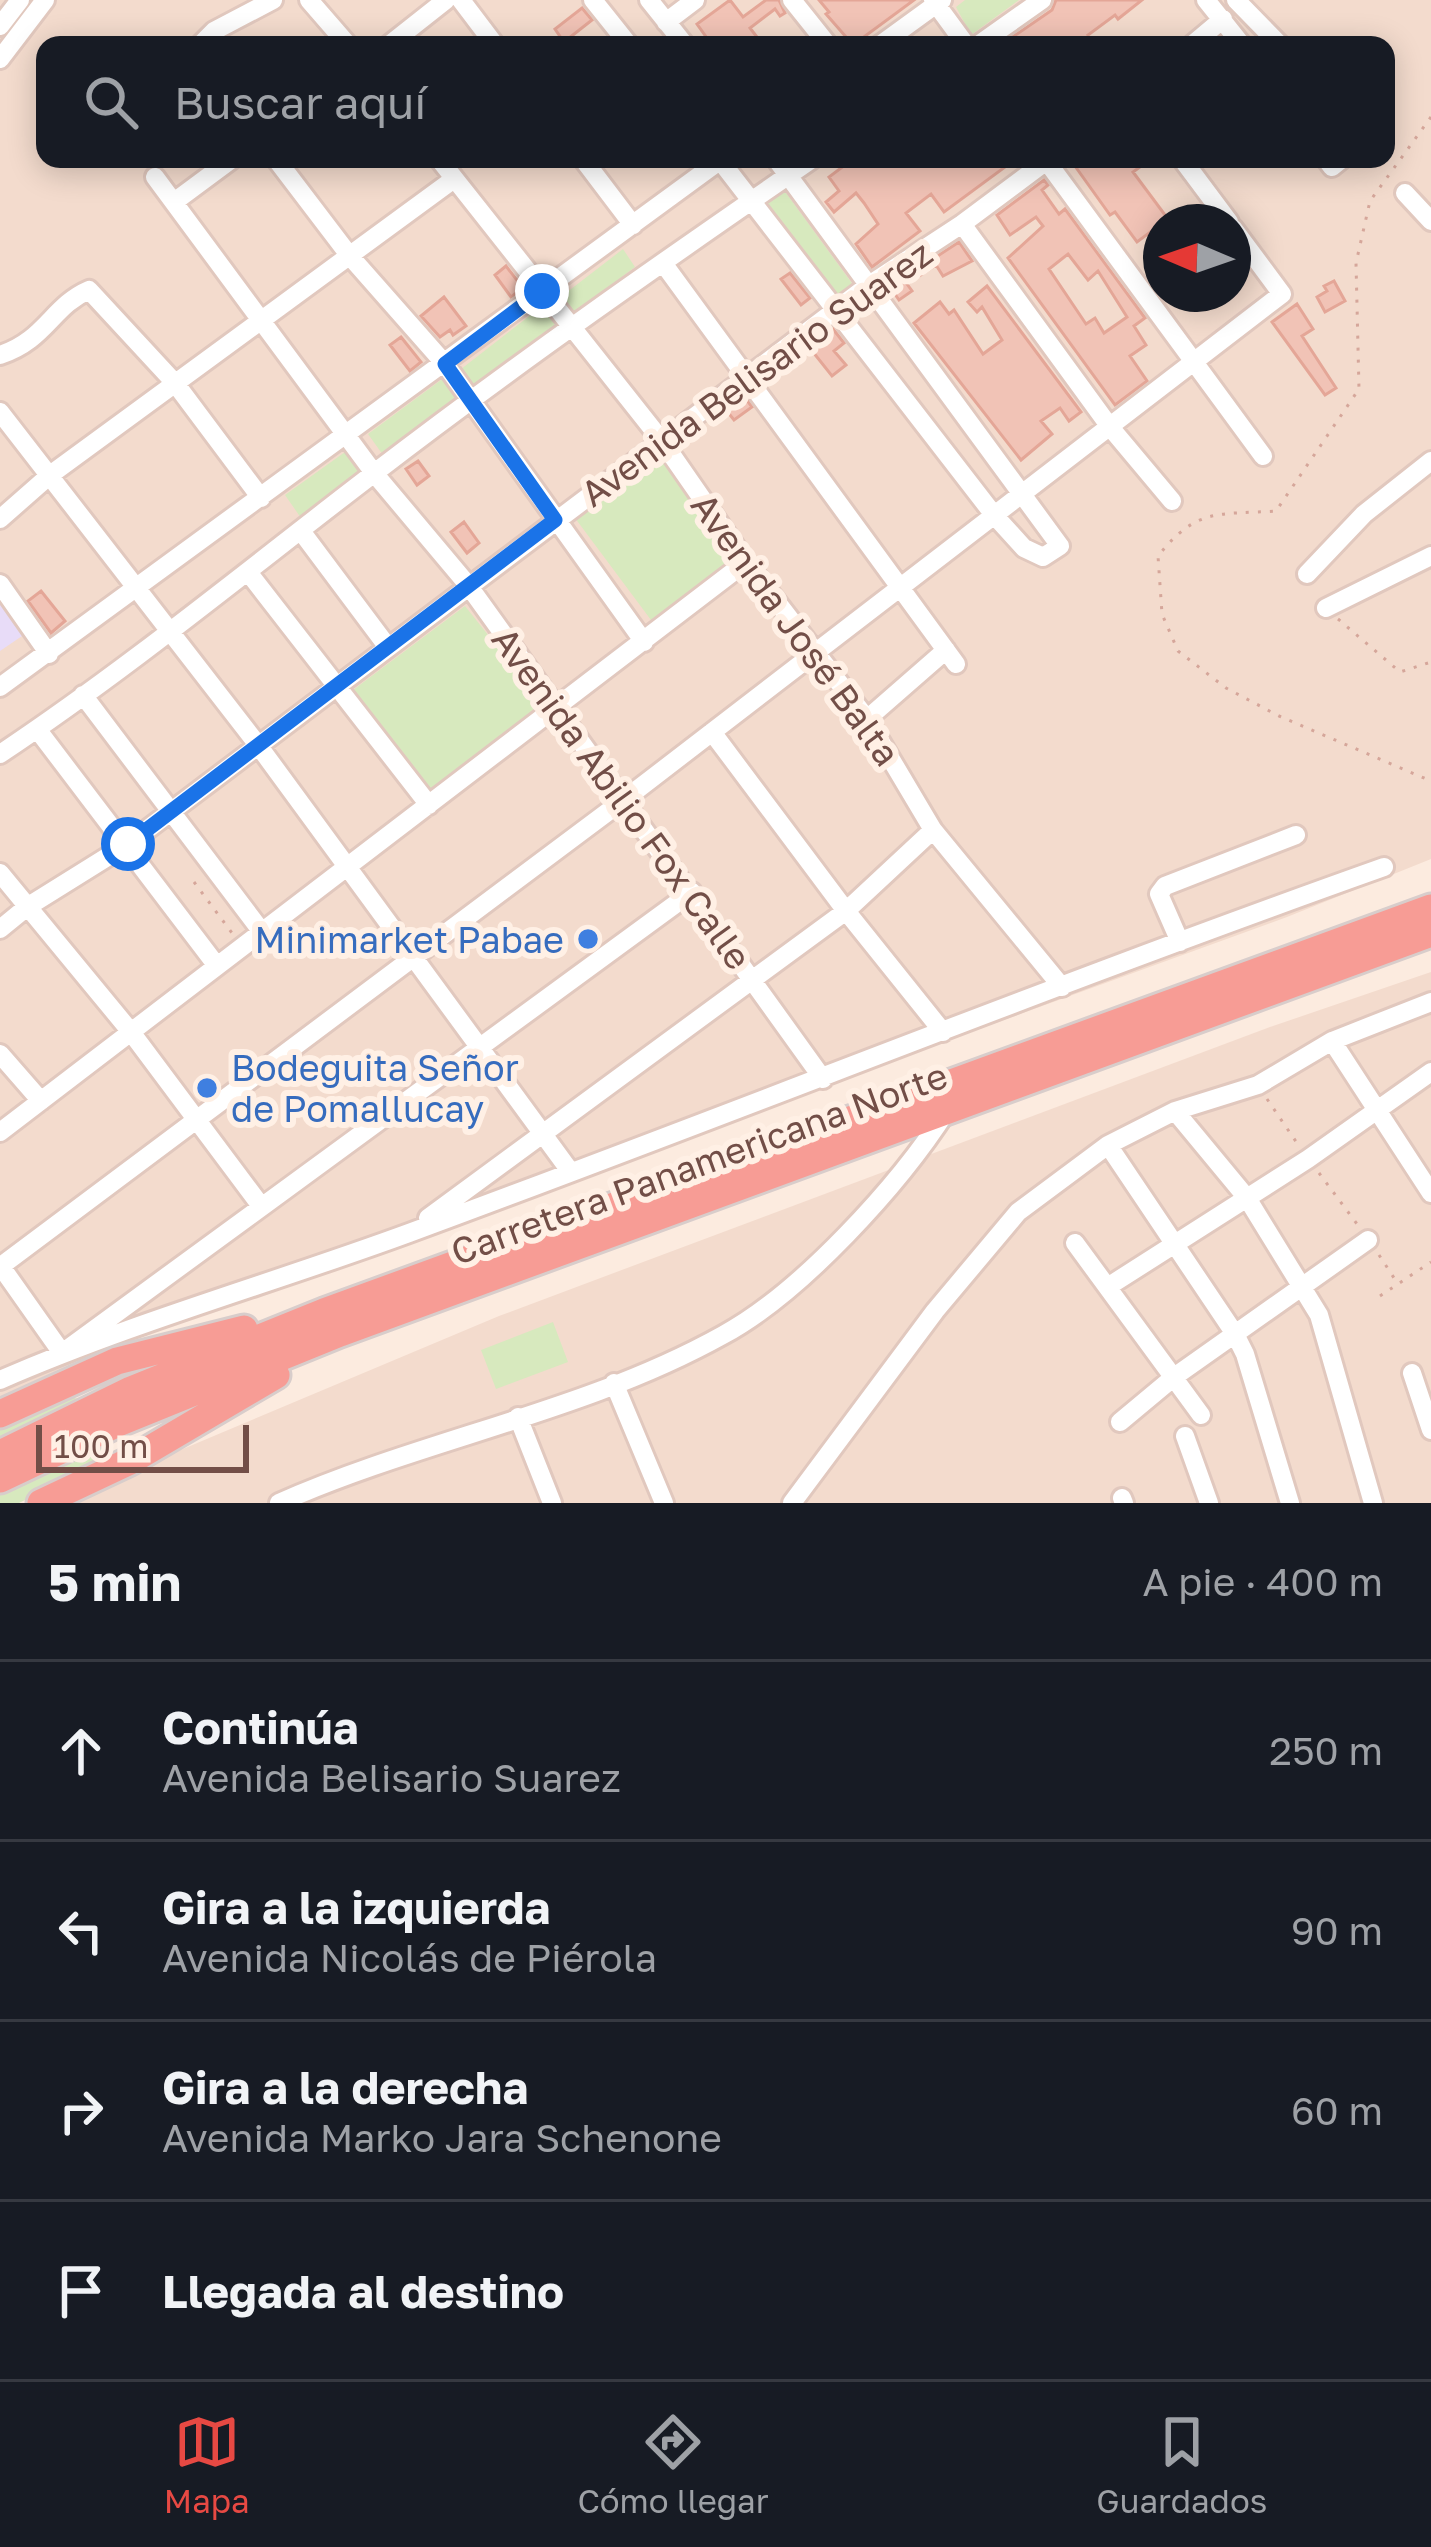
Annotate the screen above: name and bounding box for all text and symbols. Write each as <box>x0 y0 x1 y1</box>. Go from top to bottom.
search box <box>36 36 1395 168</box>
icon: search <box>78 69 144 135</box>
text: Buscar aquí <box>174 75 426 129</box>
north arrow <box>1143 204 1251 312</box>
street label: Avenida Belisario Suarez <box>572 231 940 515</box>
route end <box>515 264 569 318</box>
street label: Avenida José Balta <box>683 484 909 774</box>
street label: Avenida Abilio Fox Calle <box>483 619 761 977</box>
route start <box>101 817 155 871</box>
place label: Minimarket Pabae <box>255 918 564 961</box>
marker: Minimarket Pabae <box>575 926 601 952</box>
place label: Bodeguita Señor de Pomallucay <box>231 1046 519 1130</box>
street label: Carretera Panamericana Norte <box>445 1053 953 1273</box>
marker: Bodeguita Señor de Pomallucay <box>194 1075 220 1101</box>
scale bar <box>36 1419 249 1472</box>
text: 100 m <box>54 1426 148 1465</box>
text: 5 min <box>48 1551 181 1612</box>
text: A pie · 400 m <box>1142 1558 1383 1605</box>
text: Continúa <box>162 1700 359 1754</box>
icon: ahead <box>48 1718 114 1784</box>
text: 250 m <box>1269 1727 1383 1774</box>
text: Avenida Belisario Suarez <box>162 1754 621 1801</box>
text: Gira a la izquierda <box>162 1880 550 1934</box>
icon: left <box>48 1898 114 1964</box>
text: 90 m <box>1291 1907 1383 1954</box>
text: Avenida Nicolás de Piérola <box>162 1934 657 1981</box>
text: Gira a la derecha <box>162 2060 528 2114</box>
icon: right <box>48 2078 114 2144</box>
text: 60 m <box>1291 2087 1383 2134</box>
text: Avenida Marko Jara Schenone <box>162 2114 722 2161</box>
icon: arrive <box>48 2258 114 2324</box>
text: Llegada al destino <box>162 2264 564 2318</box>
tab: Mapa <box>164 2409 250 2520</box>
tab: Cómo llegar <box>577 2409 769 2520</box>
tab: Guardados <box>1096 2409 1267 2520</box>

